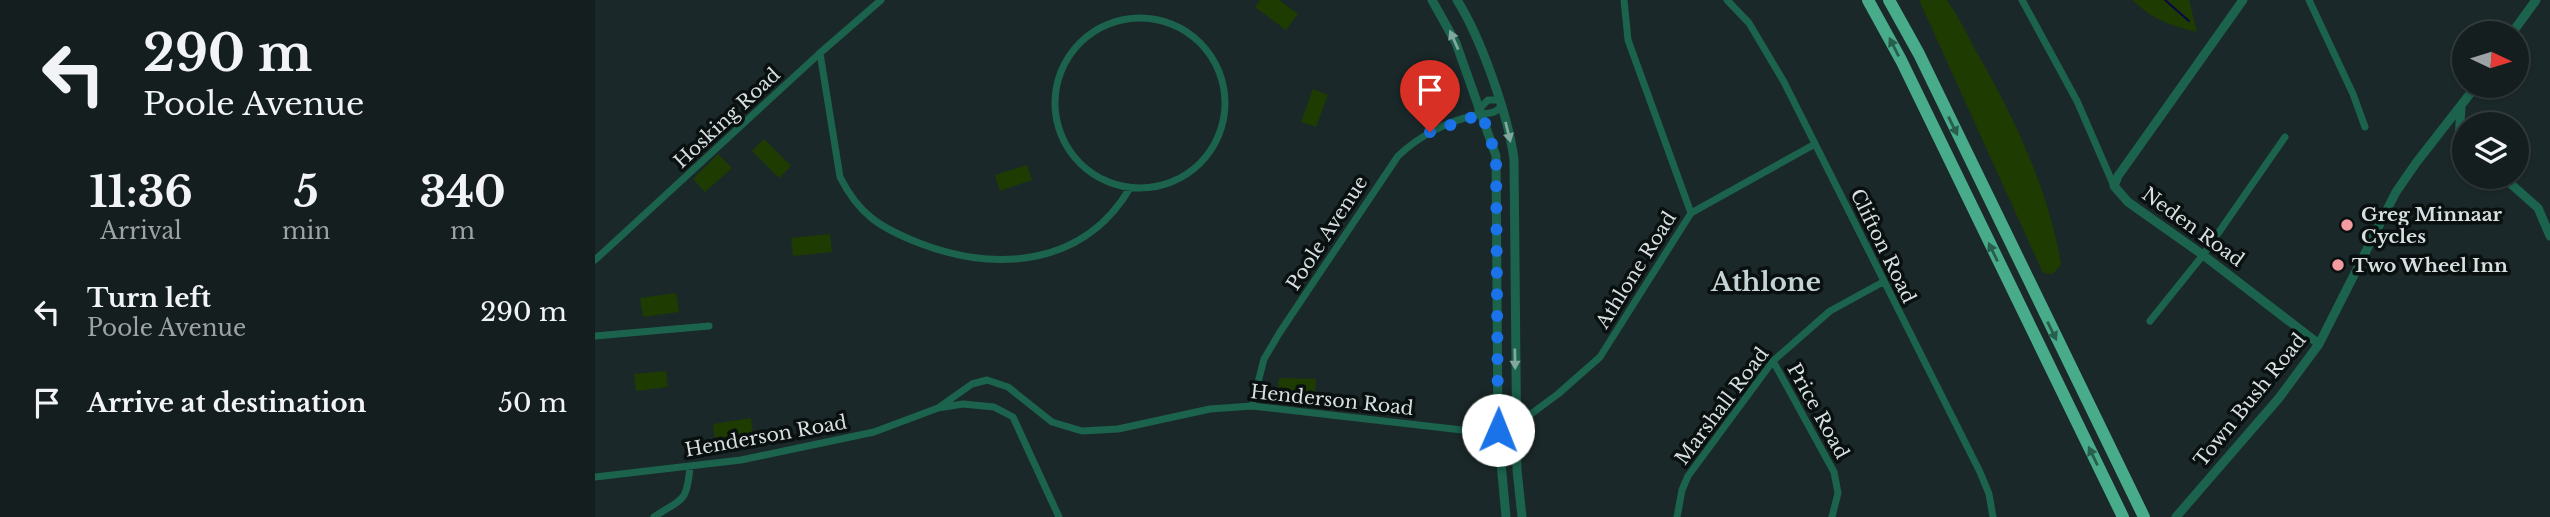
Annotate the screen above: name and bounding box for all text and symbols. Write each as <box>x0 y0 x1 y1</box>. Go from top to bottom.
north arrow <box>2452 21 2529 98</box>
map controls <box>2452 21 2529 189</box>
text: 290 m <box>143 23 312 84</box>
icon: left <box>28 28 119 119</box>
one-way arrow <box>1448 30 1460 50</box>
one-way arrow <box>1889 37 1900 57</box>
pin <box>1400 60 1460 132</box>
street label: Hosking Road <box>669 63 785 173</box>
icon: arrive <box>1411 71 1449 109</box>
text: Poole Avenue <box>143 84 364 124</box>
button: layers <box>2452 112 2529 189</box>
one-way arrow <box>1947 116 1959 136</box>
one-way arrow <box>1503 121 1514 143</box>
text: 11:36 <box>89 166 193 218</box>
text: 5 <box>294 166 319 218</box>
text: 340 <box>419 166 506 218</box>
street label: Poole Avenue <box>1282 172 1372 294</box>
street label: Neden Road <box>2138 182 2249 272</box>
street label: Clifton Road <box>1845 185 1921 307</box>
place label: Greg Minnaar Cycles <box>2361 203 2503 248</box>
street label: Athlone Road <box>1590 207 1681 334</box>
text: Arrival <box>100 217 182 245</box>
text: min <box>282 217 330 245</box>
text: m <box>450 217 475 245</box>
marker: Greg Minnaar Cycles <box>2339 217 2355 233</box>
one-way arrow <box>1987 242 1999 262</box>
place label: Two Wheel Inn <box>2352 254 2508 277</box>
marker: Two Wheel Inn <box>2330 257 2346 273</box>
district label: Athlone <box>1710 266 1821 298</box>
text: Turn left <box>87 282 211 314</box>
icon: left <box>28 293 66 331</box>
text: 290 m <box>480 296 567 328</box>
text: Poole Avenue <box>87 314 246 342</box>
one-way arrow <box>2046 321 2057 341</box>
street label: Town Bush Road <box>2189 329 2311 471</box>
street label: Marshall Road <box>1670 343 1774 469</box>
one-way arrow <box>1509 348 1521 370</box>
street label: Price Road <box>1782 359 1854 463</box>
street label: Henderson Road <box>1249 380 1415 420</box>
icon: arrive <box>28 384 66 422</box>
text: Arrive at destination <box>87 387 367 419</box>
text: 50 m <box>498 387 567 419</box>
position arrow <box>1461 393 1535 467</box>
street label: Henderson Road <box>683 410 849 462</box>
one-way arrow <box>2088 446 2099 466</box>

